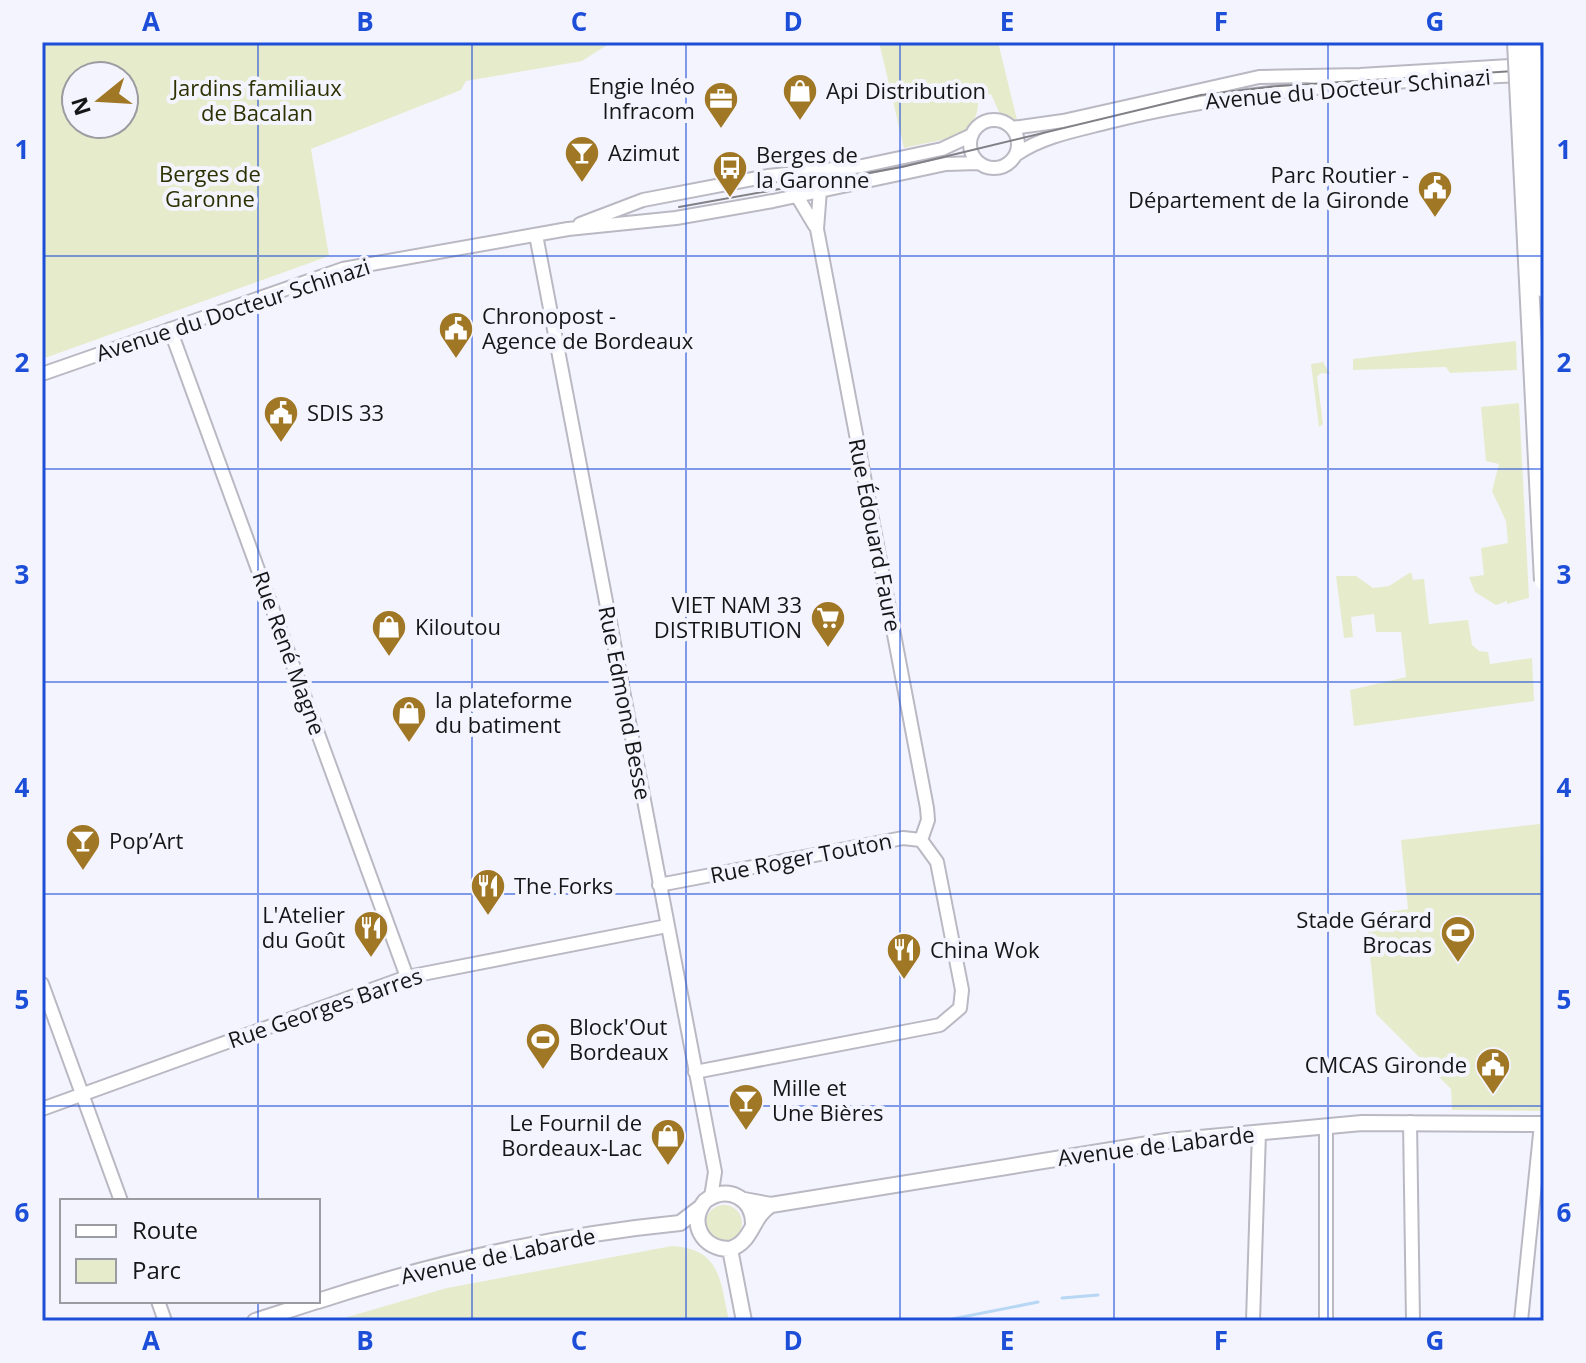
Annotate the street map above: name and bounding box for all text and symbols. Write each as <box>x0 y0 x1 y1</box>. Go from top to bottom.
text: A <box>142 3 160 39</box>
text: B <box>356 3 374 39</box>
text: C <box>571 3 587 39</box>
text: D <box>783 3 803 39</box>
text: E <box>1000 3 1014 39</box>
text: F <box>1214 3 1228 39</box>
text: G <box>1426 3 1444 39</box>
north arrow <box>60 60 140 140</box>
street label: Avenue du Docteur Schinazi <box>1204 61 1492 115</box>
place label: Engie Inéo Infracom <box>588 70 695 125</box>
park label: Jardins familiaux de Bacalan <box>170 72 342 127</box>
shop icon: Api Distribution <box>781 72 819 122</box>
place label: Api Distribution <box>826 75 986 105</box>
office icon: Engie Inéo Infracom <box>702 80 740 130</box>
text: N <box>63 93 97 120</box>
text: 1 <box>15 131 29 167</box>
text: 1 <box>1557 131 1571 167</box>
bar icon: Azimut <box>563 134 601 184</box>
place label: Azimut <box>608 137 680 167</box>
place label: Berges de la Garonne <box>756 139 869 194</box>
bus stop icon: Berges de la Garonne <box>711 149 749 199</box>
park label: Berges de Garonne <box>159 158 261 213</box>
place label: Parc Routier - Département de la Gironde <box>1128 159 1409 214</box>
public building icon: Parc Routier - Département de la Gironde <box>1416 169 1454 219</box>
street label: Avenue du Docteur Schinazi <box>92 251 373 368</box>
place label: Chronopost - Agence de Bordeaux <box>482 300 694 355</box>
public building icon: Chronopost - Agence de Bordeaux <box>437 310 475 360</box>
text: 2 <box>15 344 30 380</box>
text: 2 <box>1557 344 1572 380</box>
public building icon: SDIS 33 <box>262 394 300 444</box>
place label: SDIS 33 <box>307 397 384 427</box>
street label: Rue Édouard Faure <box>843 436 909 634</box>
text: 3 <box>15 556 29 592</box>
text: 3 <box>1557 556 1571 592</box>
street label: Rue René Magne <box>246 567 334 739</box>
place label: VIET NAM 33 DISTRIBUTION <box>654 589 802 644</box>
supermarket icon: VIET NAM 33 DISTRIBUTION <box>809 599 847 649</box>
street label: Rue Edmond Besse <box>592 603 659 802</box>
shop icon: Kiloutou <box>370 608 408 658</box>
place label: Kiloutou <box>415 611 501 641</box>
place label: la plateforme du batiment <box>435 684 572 739</box>
shop icon: la plateforme du batiment <box>390 694 428 744</box>
text: 4 <box>15 769 30 805</box>
text: 4 <box>1557 769 1572 805</box>
bar icon: Pop’Art <box>64 822 102 872</box>
place label: Pop’Art <box>109 825 184 855</box>
street label: Rue Roger Touton <box>707 825 894 889</box>
restaurant icon: The Forks <box>469 867 507 917</box>
place label: The Forks <box>514 870 613 900</box>
place label: L'Atelier du Goût <box>262 899 345 954</box>
place label: Stade Gérard Brocas <box>1296 904 1432 959</box>
restaurant icon: L'Atelier du Goût <box>352 909 390 959</box>
sports icon: Stade Gérard Brocas <box>1439 914 1477 964</box>
restaurant icon: China Wok <box>885 931 923 981</box>
place label: China Wok <box>930 934 1040 964</box>
street label: Rue Georges Barres <box>224 960 426 1054</box>
text: 5 <box>15 981 29 1017</box>
text: 5 <box>1557 981 1571 1017</box>
place label: Block'Out Bordeaux <box>569 1011 669 1066</box>
sports icon: Block'Out Bordeaux <box>524 1021 562 1071</box>
public building icon: CMCAS Gironde <box>1474 1046 1512 1096</box>
place label: CMCAS Gironde <box>1305 1049 1467 1079</box>
place label: Mille et Une Bières <box>772 1072 884 1127</box>
bar icon: Mille et Une Bières <box>727 1082 765 1132</box>
place label: Le Fournil de Bordeaux-Lac <box>501 1107 642 1162</box>
shop icon: Le Fournil de Bordeaux-Lac <box>649 1117 687 1167</box>
street label: Avenue de Labarde <box>1056 1118 1256 1172</box>
text: 6 <box>15 1194 30 1230</box>
text: 6 <box>1557 1194 1572 1230</box>
legend <box>60 1199 320 1303</box>
text: Route <box>132 1213 198 1246</box>
street label: Avenue de Labarde <box>398 1220 598 1290</box>
text: Parc <box>132 1253 181 1286</box>
text: A <box>142 1322 160 1358</box>
text: B <box>356 1322 374 1358</box>
text: C <box>571 1322 587 1358</box>
text: D <box>783 1322 803 1358</box>
text: E <box>1000 1322 1014 1358</box>
text: F <box>1214 1322 1228 1358</box>
text: G <box>1426 1322 1444 1358</box>

